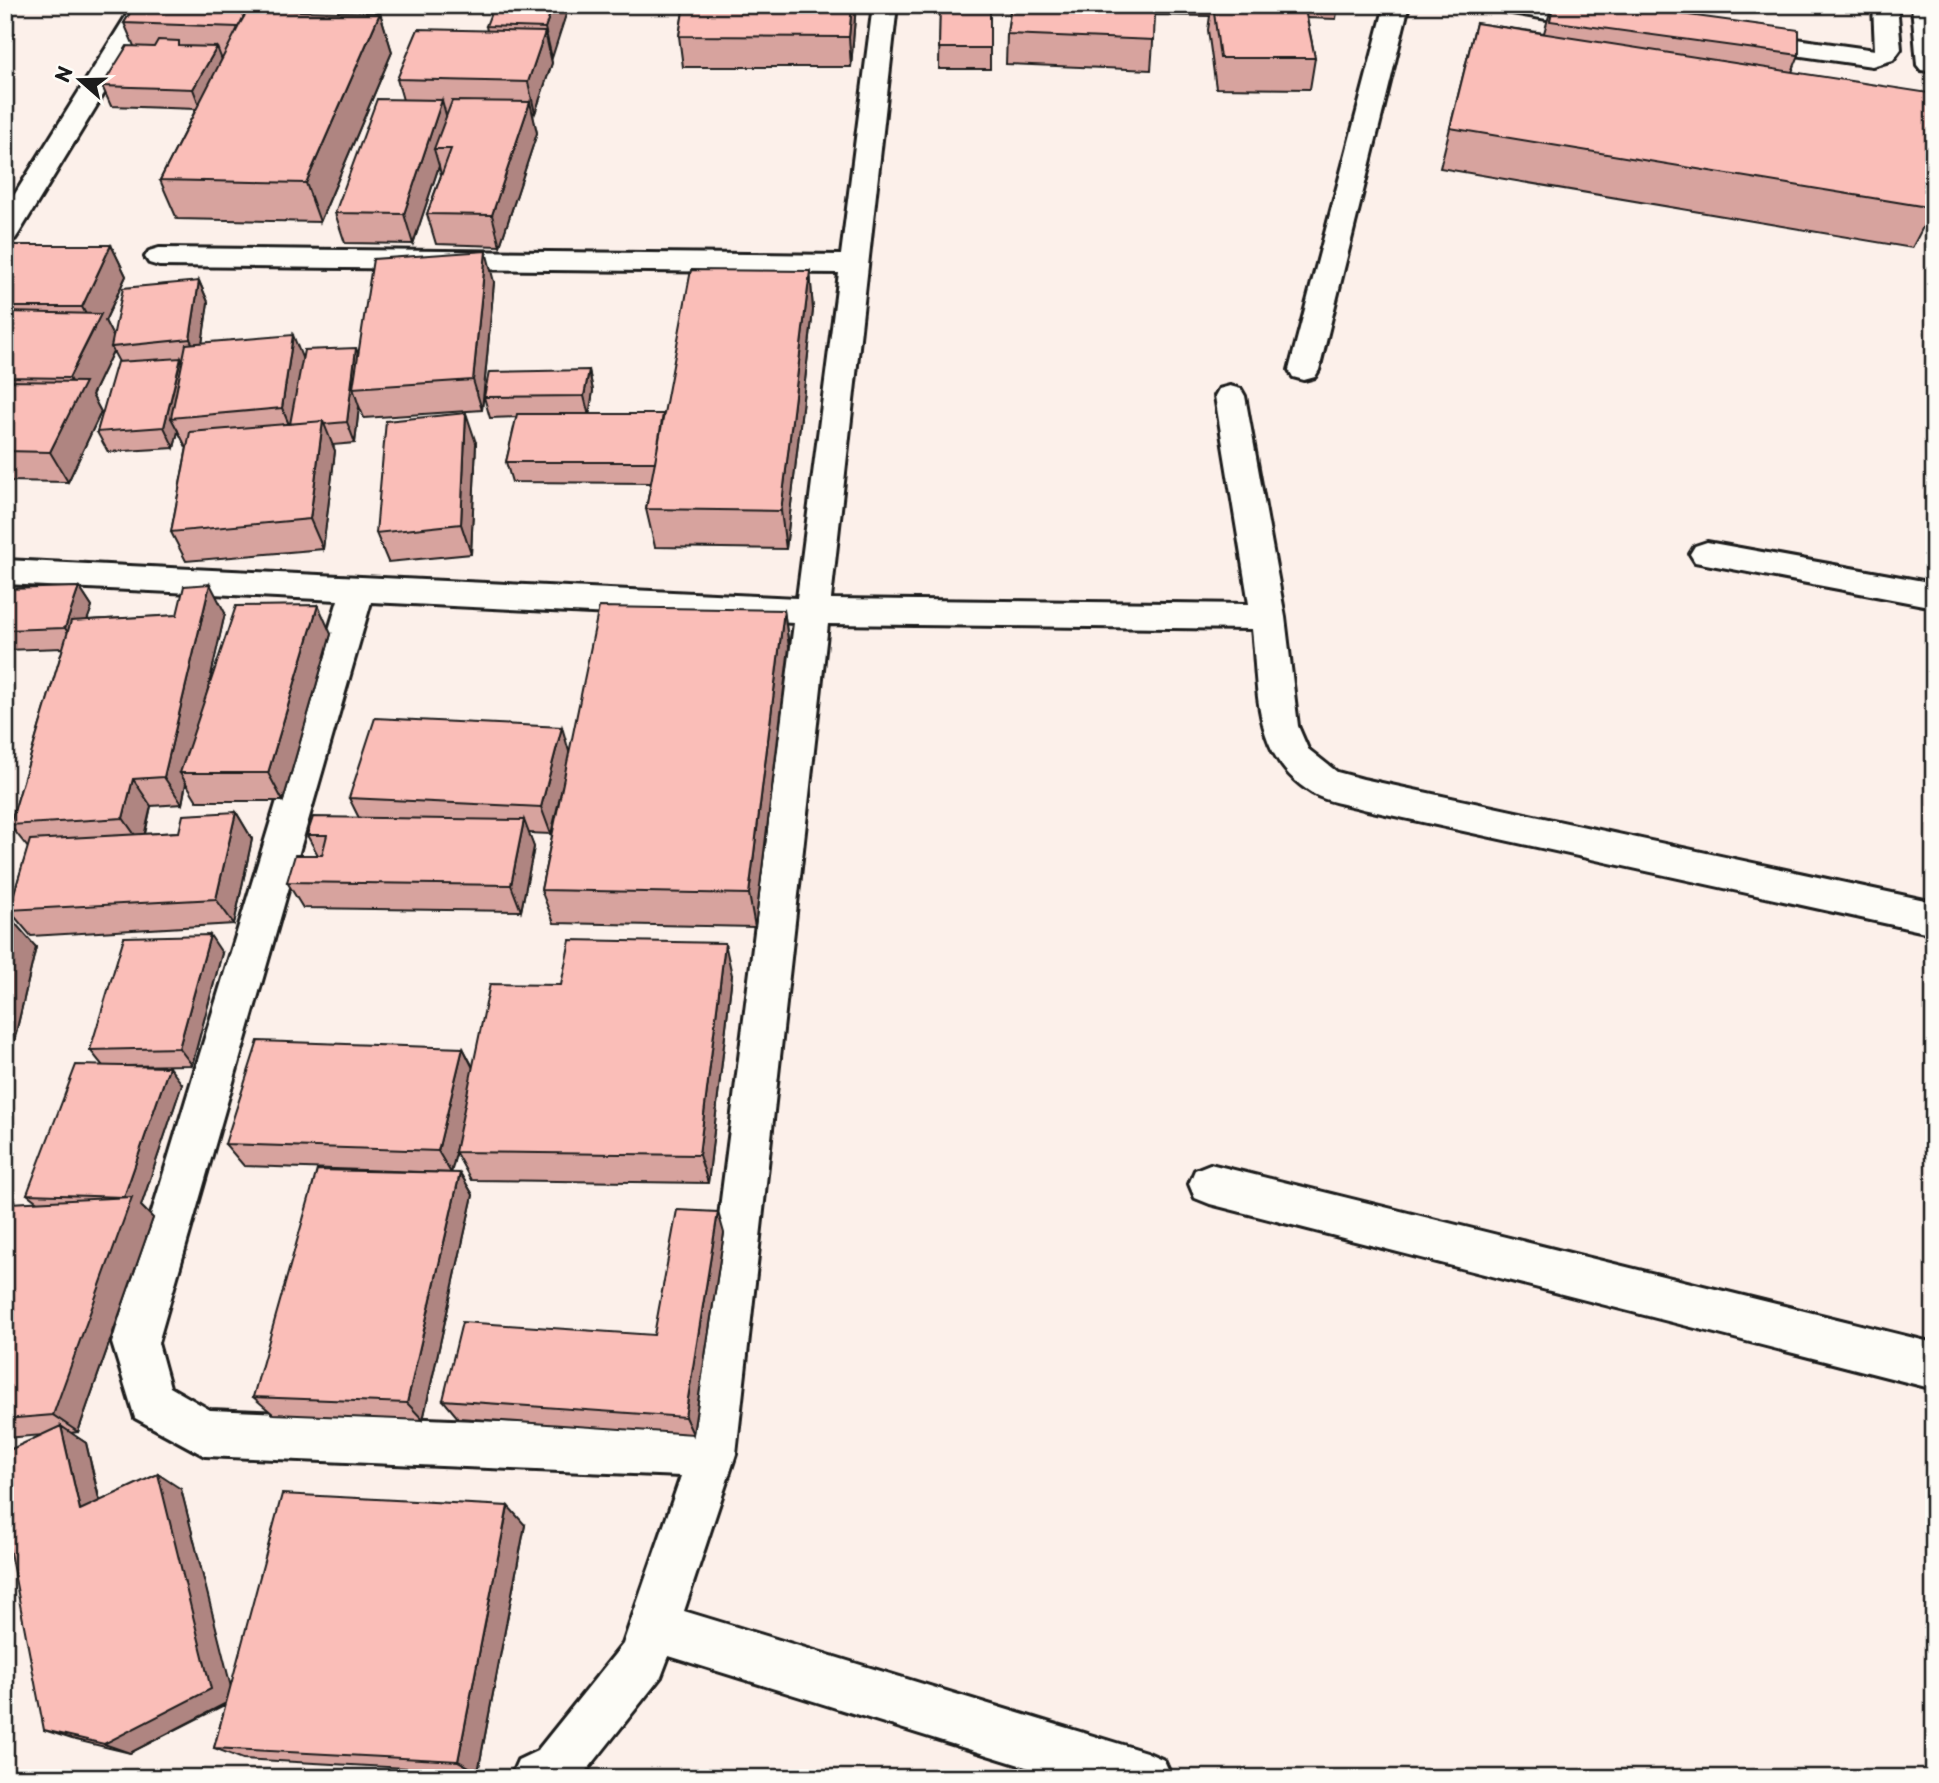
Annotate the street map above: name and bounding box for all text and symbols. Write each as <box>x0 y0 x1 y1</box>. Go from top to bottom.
north arrow <box>46 46 116 116</box>
text: N <box>47 62 79 86</box>

